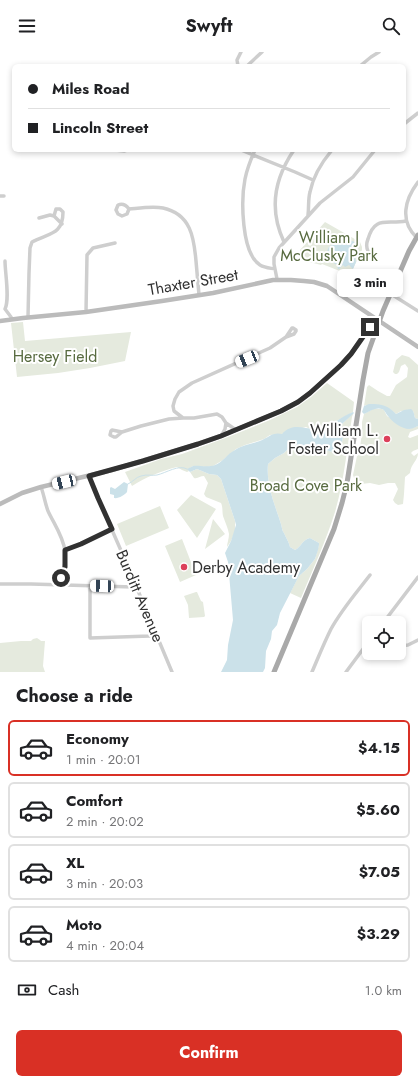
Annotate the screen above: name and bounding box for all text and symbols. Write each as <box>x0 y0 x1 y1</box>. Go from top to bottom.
text: Swyft <box>186 13 232 39</box>
icon: menu <box>16 15 38 37</box>
icon: search <box>380 15 402 37</box>
text: Miles Road <box>52 78 129 100</box>
text: Lincoln Street <box>52 117 148 139</box>
park label: William J McClusky Park <box>280 226 379 267</box>
street label: Thaxter Street <box>146 263 240 301</box>
callout: 3 min <box>337 269 403 297</box>
text: 3 min <box>353 273 387 292</box>
route end <box>361 318 379 336</box>
park label: Hersey Field <box>13 345 97 368</box>
car <box>234 349 260 369</box>
place label: William L. Foster School <box>288 419 379 460</box>
marker: William L. Foster School <box>382 434 392 444</box>
car <box>51 473 77 491</box>
park label: Broad Cove Park <box>250 474 363 497</box>
street label: Burditt Avenue <box>110 546 170 646</box>
place label: Derby Academy <box>192 556 301 579</box>
marker: Derby Academy <box>179 562 189 572</box>
route start <box>52 569 70 587</box>
car <box>90 580 114 592</box>
map controls <box>362 616 406 660</box>
button: locate <box>362 616 406 660</box>
text: Choose a ride <box>16 683 133 709</box>
text: Economy <box>66 728 129 750</box>
icon: car <box>18 730 54 766</box>
text: $4.15 <box>358 737 400 759</box>
text: 1 min · 20:01 <box>66 750 141 769</box>
text: Comfort <box>66 790 123 812</box>
icon: car <box>18 792 54 828</box>
text: $5.60 <box>356 799 400 821</box>
text: 2 min · 20:02 <box>66 812 144 831</box>
text: XL <box>66 852 84 874</box>
icon: car <box>18 854 54 890</box>
text: $7.05 <box>359 861 400 883</box>
text: 3 min · 20:03 <box>66 874 143 893</box>
text: Moto <box>66 914 102 936</box>
icon: car <box>18 916 54 952</box>
text: $3.29 <box>357 923 400 945</box>
text: 4 min · 20:04 <box>66 936 144 955</box>
icon: cash <box>16 979 38 1001</box>
text: Cash <box>48 979 79 1001</box>
text: 1.0 km <box>365 981 402 1000</box>
button: Confirm <box>16 1030 402 1076</box>

